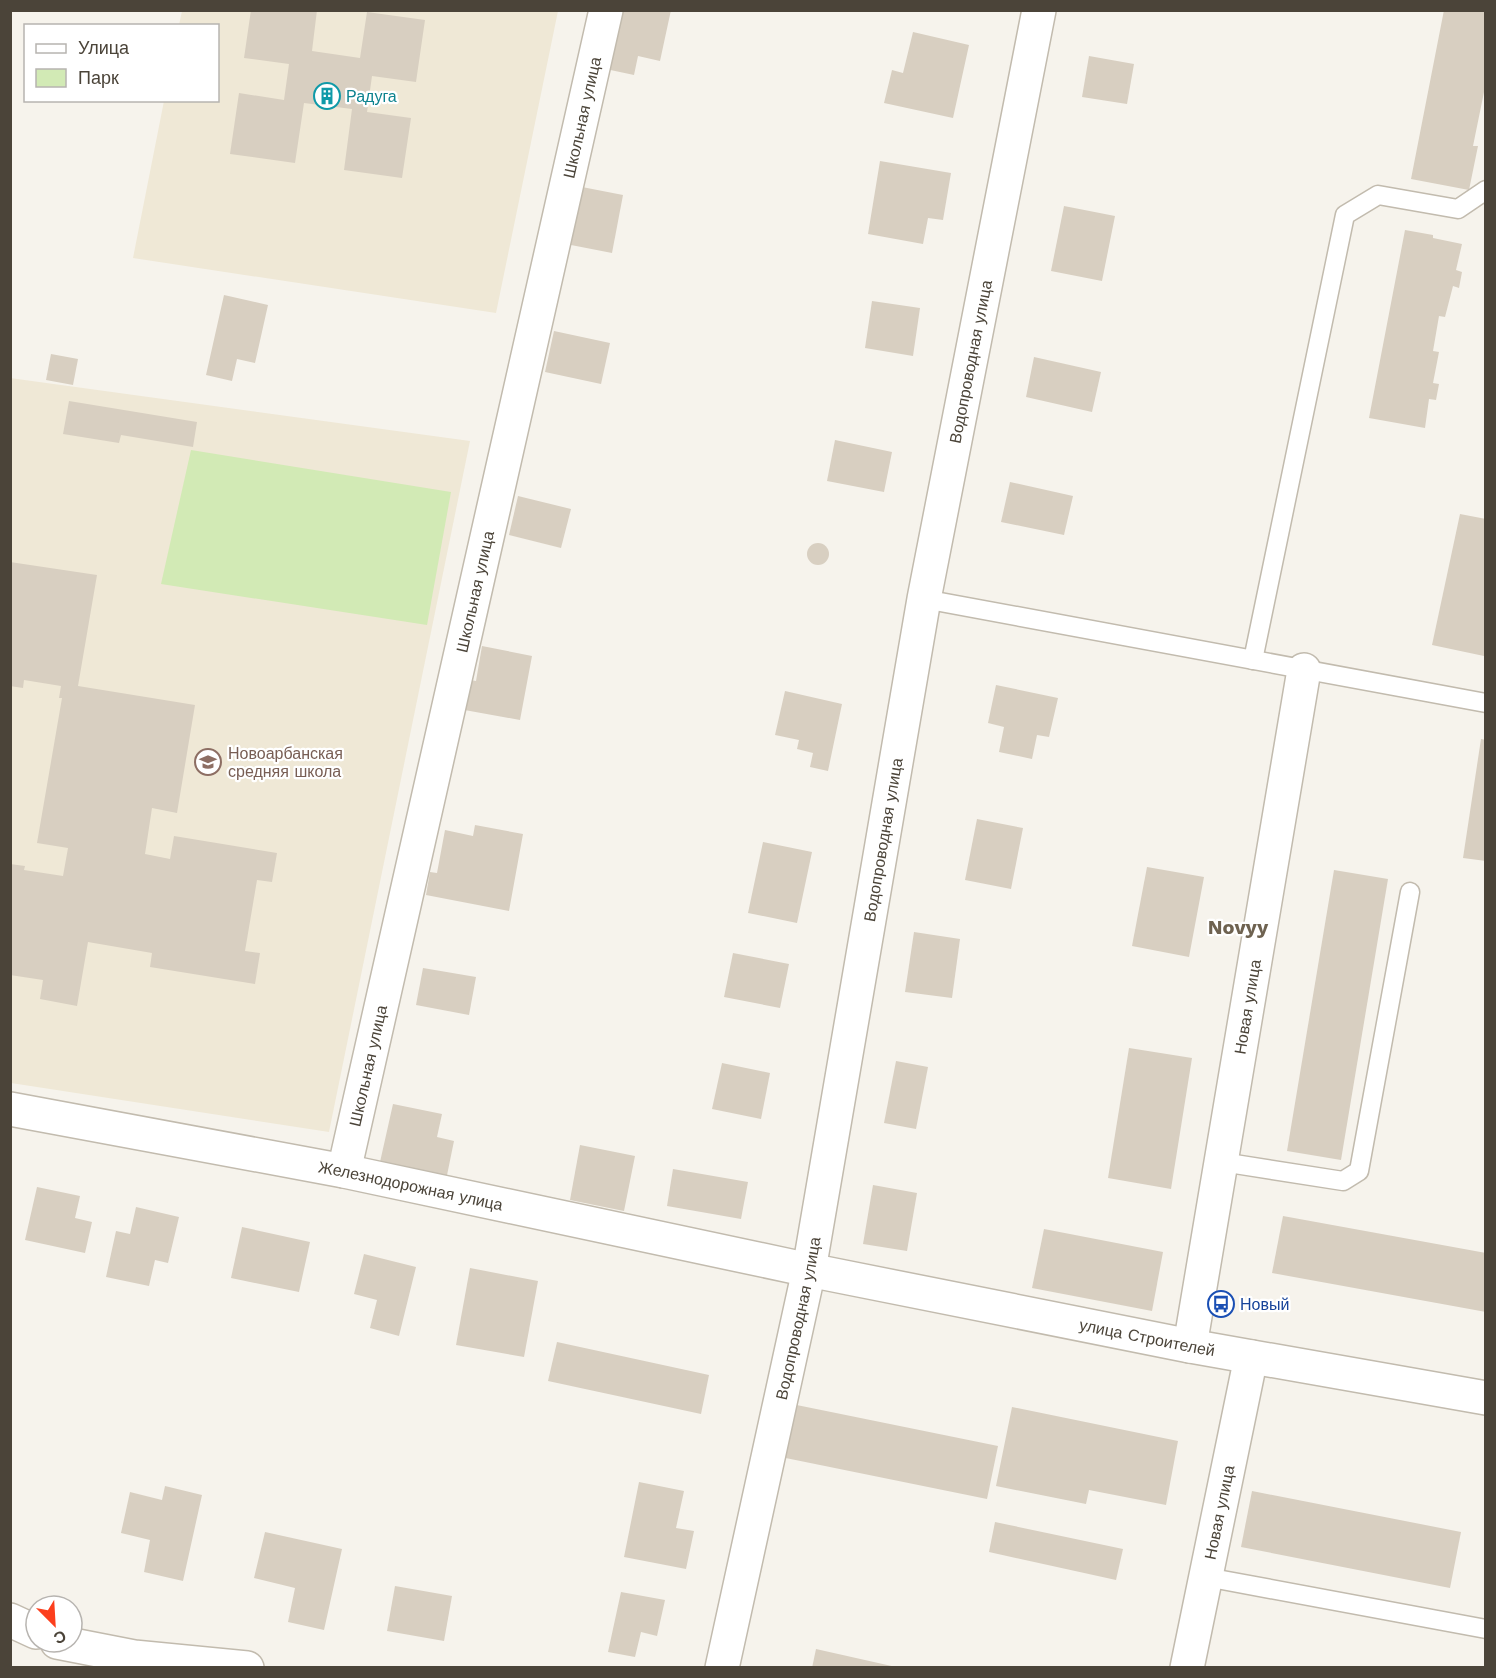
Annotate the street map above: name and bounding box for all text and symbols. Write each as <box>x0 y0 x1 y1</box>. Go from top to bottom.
legend <box>24 24 219 102</box>
text: Улица <box>78 37 130 58</box>
street label: Школьная улица <box>559 55 605 180</box>
text: Парк <box>78 67 119 88</box>
building icon: Радуга <box>312 81 342 111</box>
place label: Радуга <box>346 87 397 106</box>
street label: Водопроводная улица <box>946 278 996 445</box>
street label: Школьная улица <box>452 529 498 654</box>
place label: Новоарбанская средняя школа <box>228 744 343 781</box>
school or university icon: Новоарбанская средняя школа <box>193 747 223 777</box>
street label: Водопроводная улица <box>860 756 907 923</box>
district label: Novyy <box>1208 915 1269 939</box>
street label: Новая улица <box>1230 958 1265 1056</box>
street label: Школьная улица <box>345 1003 391 1128</box>
street label: Железнодорожная улица <box>317 1157 505 1215</box>
street label: Водопроводная улица <box>772 1235 825 1402</box>
bus stop icon: Новый <box>1206 1289 1236 1319</box>
place label: Новый <box>1240 1295 1289 1314</box>
street label: улица Строителей <box>1078 1315 1216 1360</box>
street label: Новая улица <box>1201 1463 1239 1561</box>
north arrow <box>24 1594 84 1654</box>
text: С <box>50 1626 69 1648</box>

